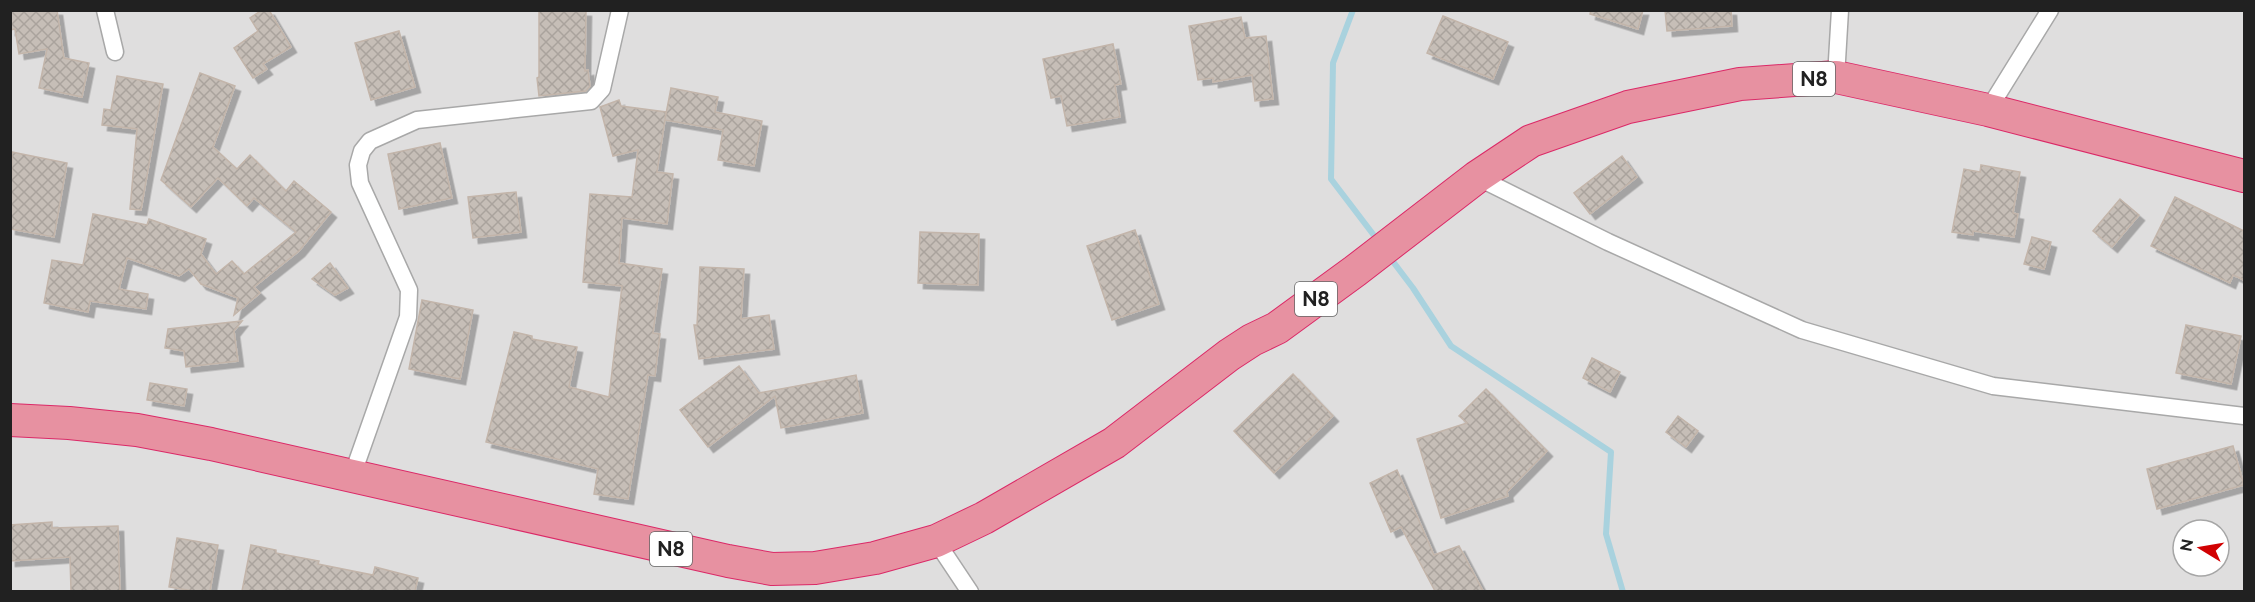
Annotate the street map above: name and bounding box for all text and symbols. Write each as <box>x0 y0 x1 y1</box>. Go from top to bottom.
road number: N8 <box>1793 62 1835 96</box>
road number: N8 <box>1295 282 1337 316</box>
north arrow <box>2171 518 2231 578</box>
road number: N8 <box>650 532 692 566</box>
text: N <box>2176 537 2197 553</box>

